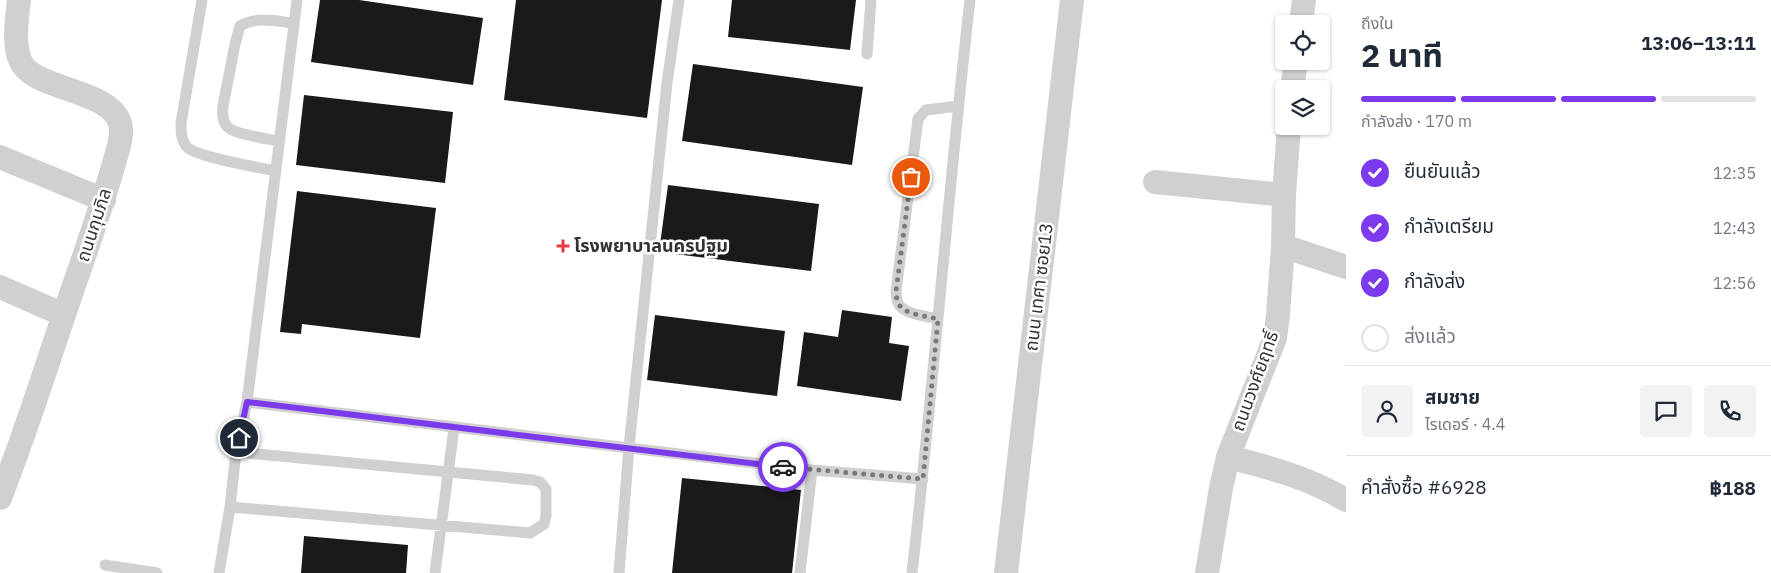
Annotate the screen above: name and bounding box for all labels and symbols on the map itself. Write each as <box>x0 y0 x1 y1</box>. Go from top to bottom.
pin <box>890 156 932 198</box>
street label: ถนนกุมภิล <box>71 185 116 264</box>
street label: ถนน เทศา ซอย13 <box>1019 222 1058 352</box>
place label: โรงพยาบาลนครปฐม <box>574 234 728 257</box>
marker: โรงพยาบาลนครปฐม <box>556 239 570 253</box>
street label: ถนนวงศ์ยฤทธิ์ <box>1226 327 1283 434</box>
pin <box>218 417 260 459</box>
courier <box>758 442 808 492</box>

